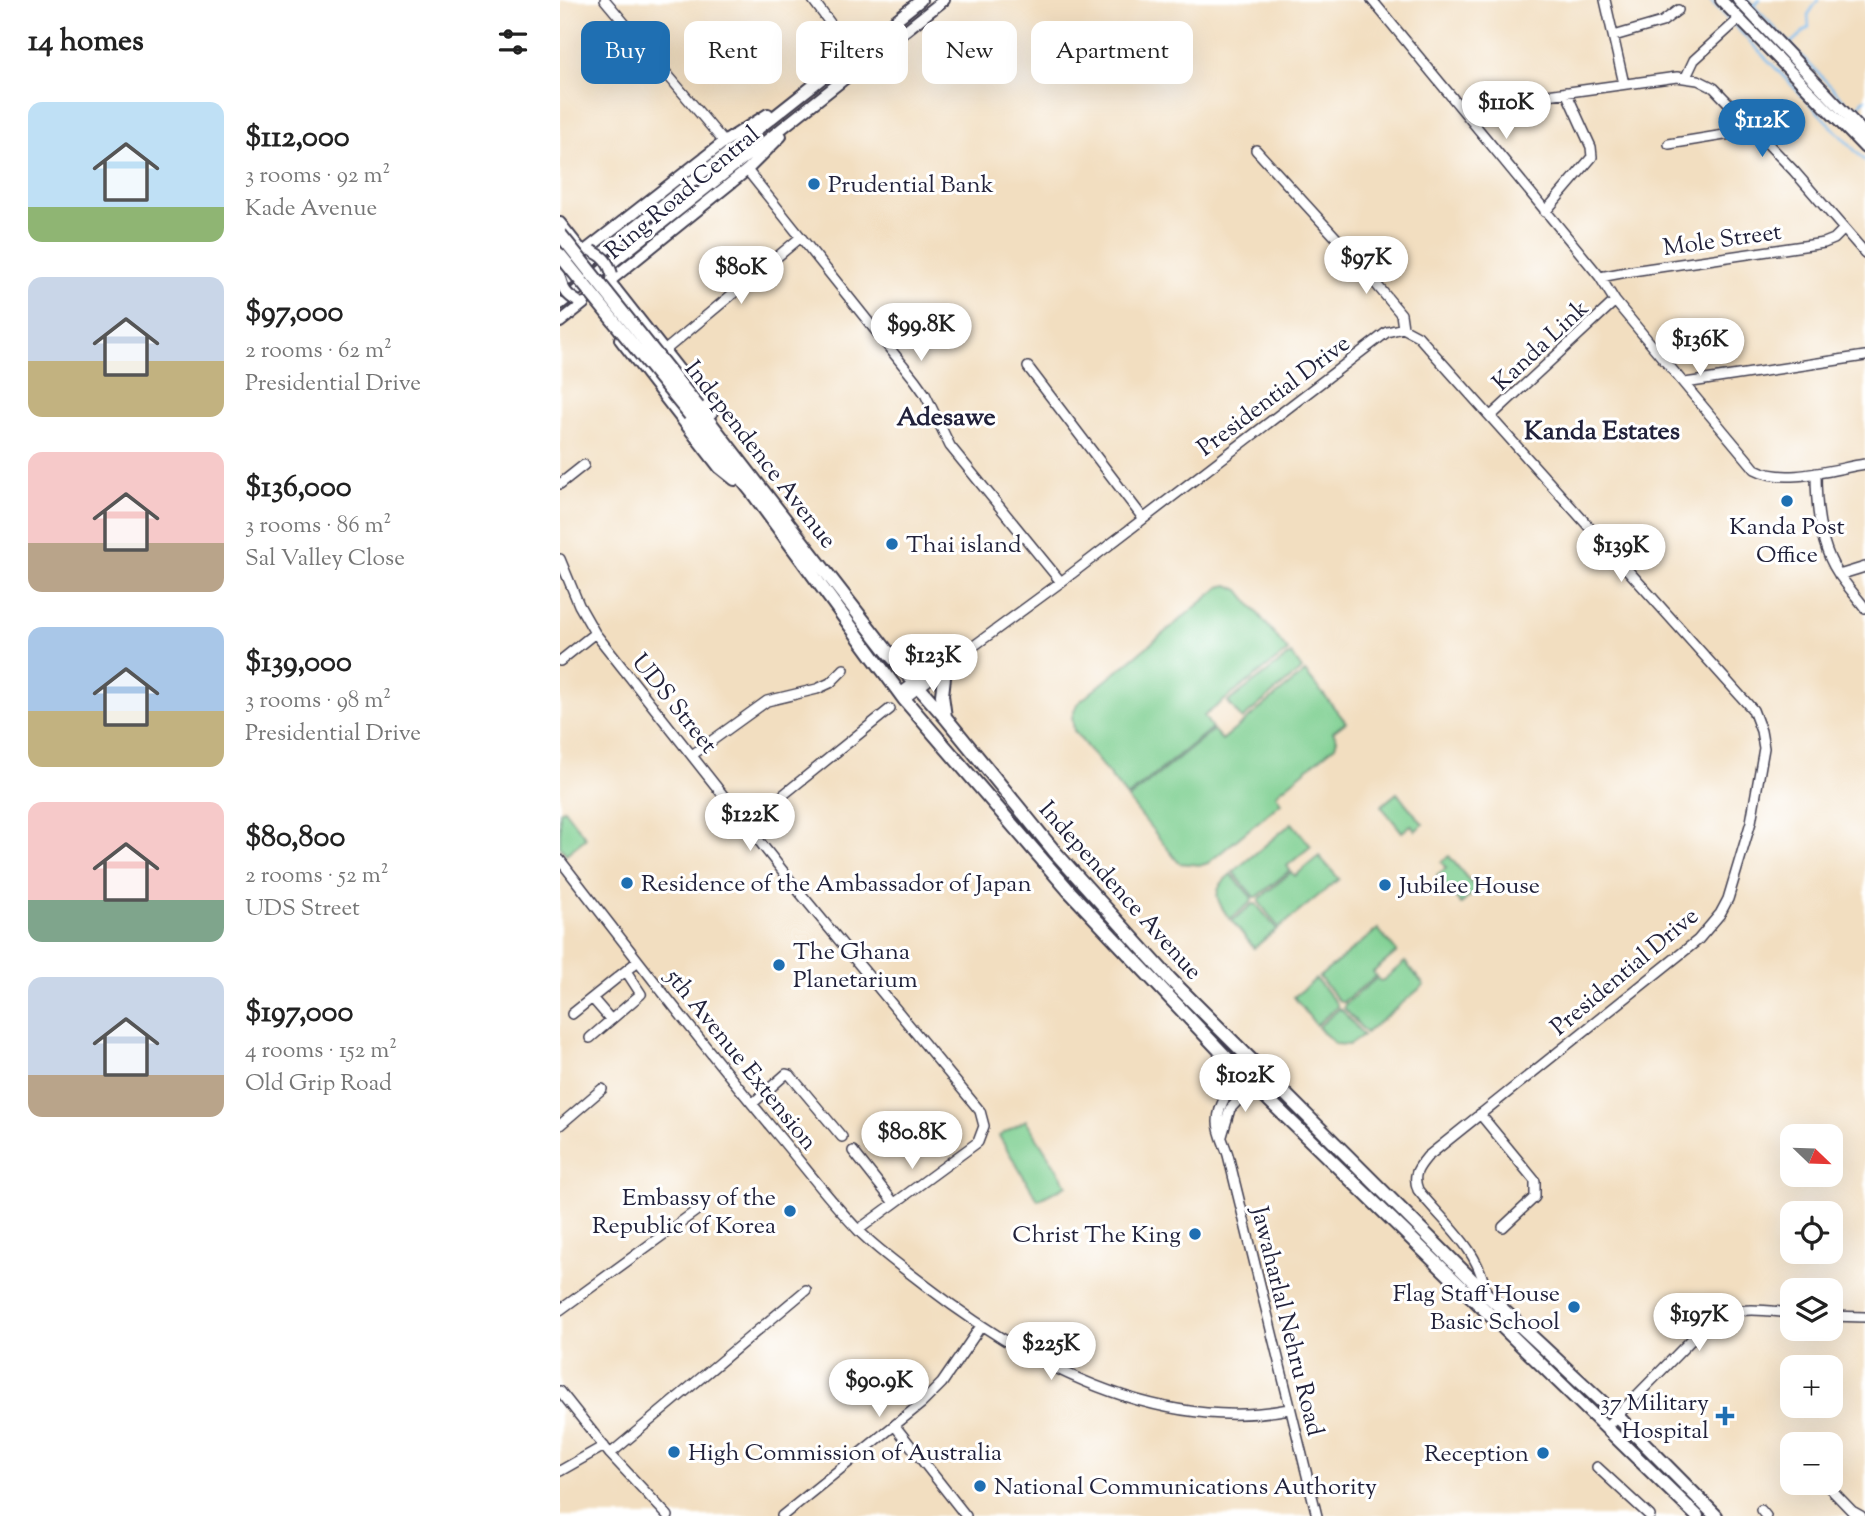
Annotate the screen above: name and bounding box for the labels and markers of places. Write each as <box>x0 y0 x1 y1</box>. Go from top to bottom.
pin: $110K <box>1457 82 1555 141</box>
pin: $112K <box>1713 100 1811 159</box>
place label: Prudential Bank <box>828 169 994 203</box>
marker: Prudential Bank <box>806 176 822 192</box>
pin: $97K <box>1325 236 1407 296</box>
pin: $80K <box>700 246 782 306</box>
pin: $99.8K <box>864 304 978 363</box>
pin: $136K <box>1651 318 1749 378</box>
marker: Kanda Post Office <box>1779 493 1795 509</box>
place label: Kanda Post Office <box>1729 511 1845 573</box>
pin: $139K <box>1572 524 1670 584</box>
place label: Thai island <box>906 529 1022 563</box>
marker: Thai island <box>884 536 900 552</box>
pin: $123K <box>884 634 982 694</box>
pin: $122K <box>701 794 799 853</box>
place label: Residence of the Ambassador of Japan <box>641 868 1032 902</box>
place label: Jubilee House <box>1397 870 1540 904</box>
marker: Residence of the Ambassador of Japan <box>619 875 635 891</box>
marker: Jubilee House <box>1377 877 1393 893</box>
place label: The Ghana Planetarium <box>793 936 918 998</box>
marker: The Ghana Planetarium <box>771 957 787 973</box>
pin: $102K <box>1196 1054 1294 1114</box>
pin: $80.8K <box>855 1112 969 1171</box>
place label: Embassy of the Republic of Korea <box>592 1182 776 1244</box>
marker: Embassy of the Republic of Korea <box>782 1203 798 1219</box>
place label: Christ The King <box>1012 1219 1181 1253</box>
marker: Christ The King <box>1187 1226 1203 1242</box>
place label: Flag Staff House Basic School <box>1393 1278 1560 1340</box>
pin: $197K <box>1650 1294 1748 1353</box>
marker: Flag Staff House Basic School <box>1566 1299 1582 1315</box>
pin: $225K <box>1002 1322 1100 1382</box>
pin: $90.9K <box>822 1360 936 1419</box>
place label: 37 Military Hospital <box>1600 1387 1709 1449</box>
marker: 37 Military Hospital <box>1715 1406 1735 1426</box>
place label: High Commission of Australia <box>688 1437 1002 1471</box>
place label: Reception <box>1424 1438 1529 1472</box>
marker: High Commission of Australia <box>666 1444 682 1460</box>
marker: Reception <box>1535 1445 1551 1461</box>
place label: National Communications Authority <box>994 1471 1377 1505</box>
marker: National Communications Authority <box>972 1478 988 1494</box>

